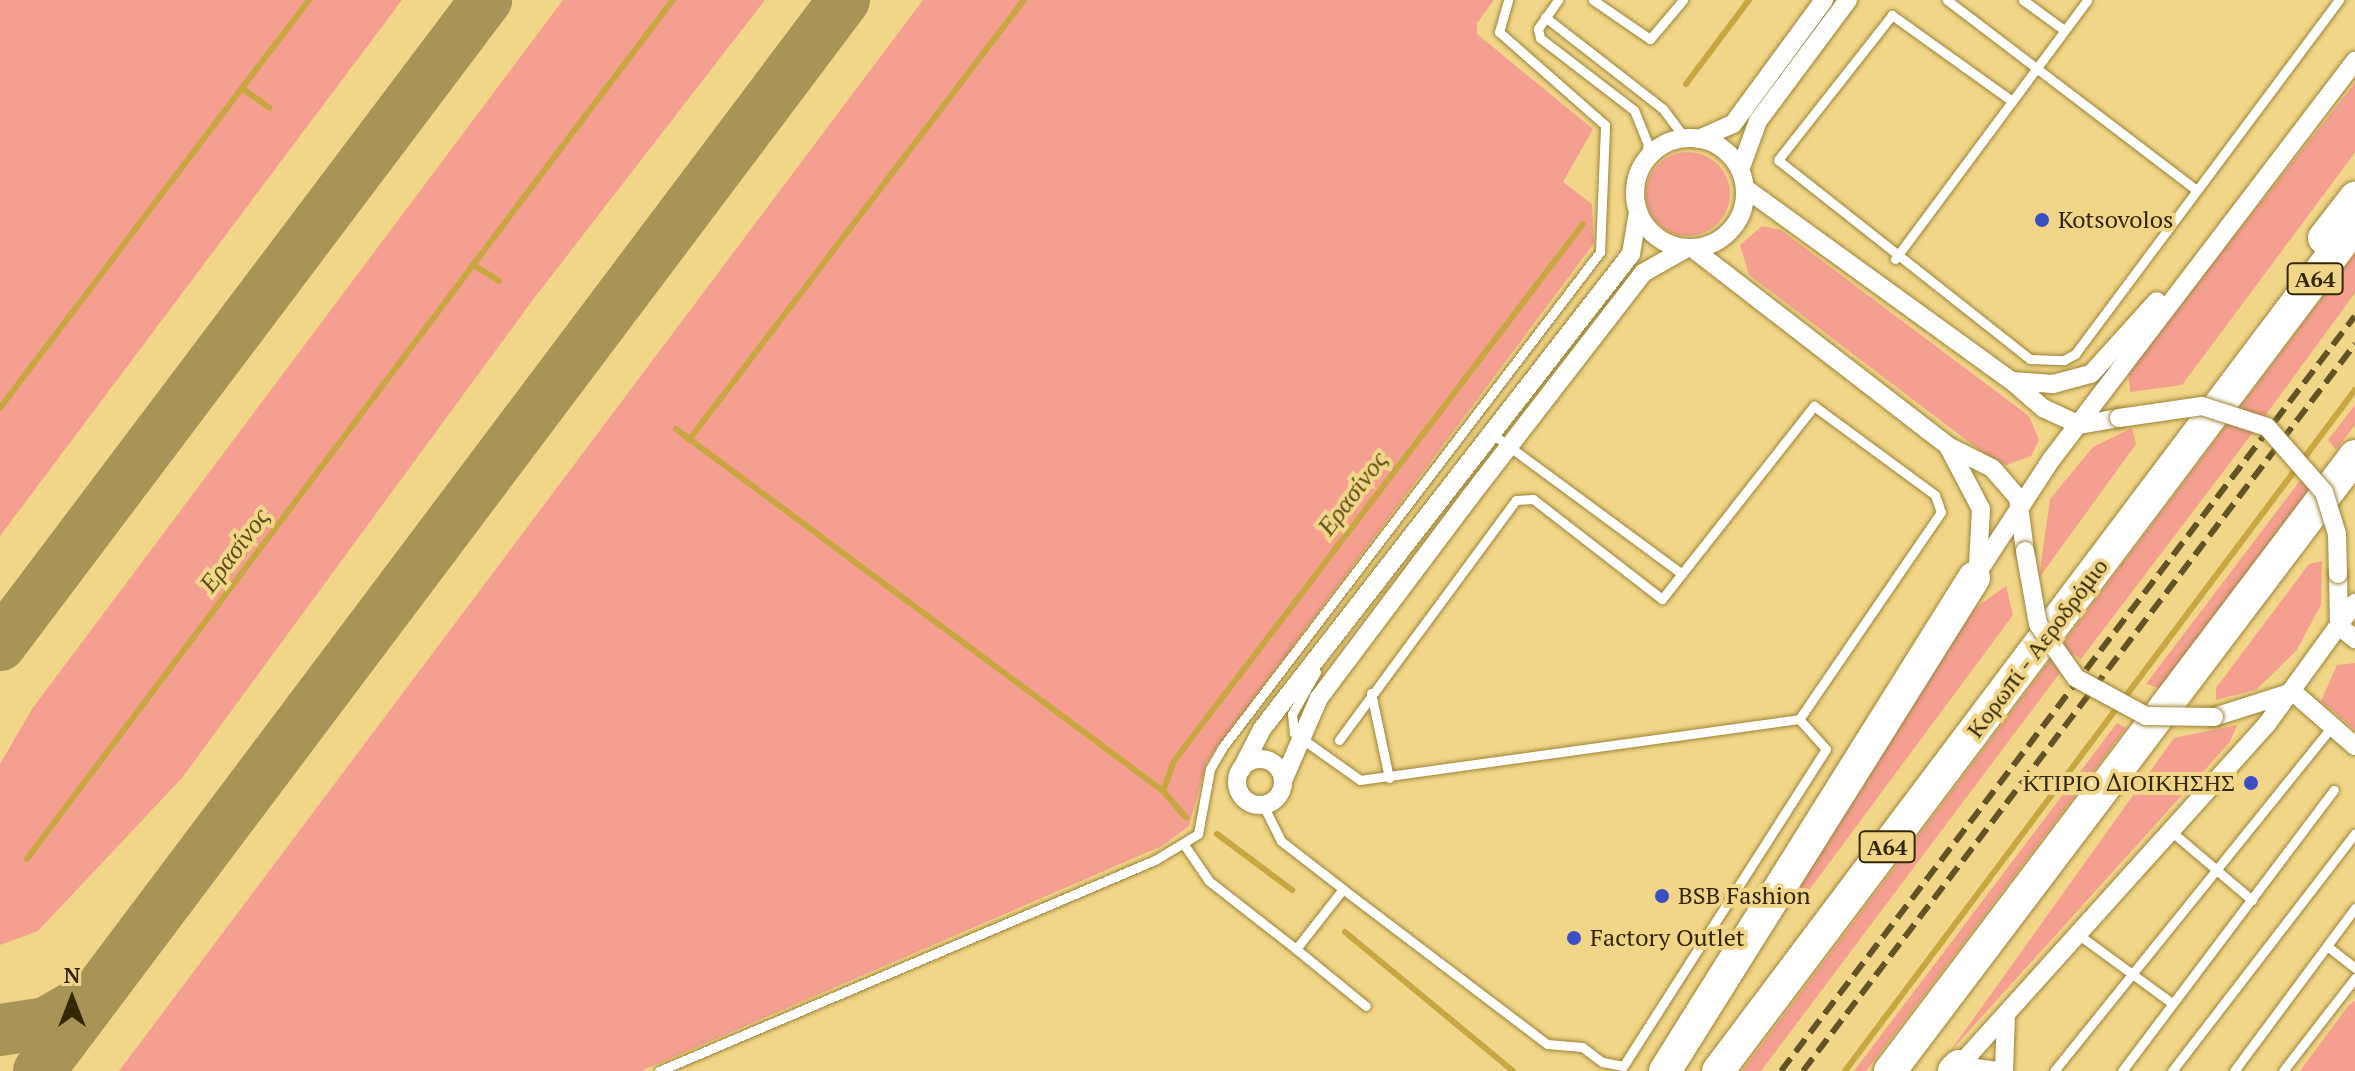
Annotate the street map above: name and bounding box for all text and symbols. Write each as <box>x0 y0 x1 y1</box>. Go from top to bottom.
place label: Kotsovolos <box>2058 206 2173 234</box>
marker: Kotsovolos <box>2033 211 2051 229</box>
road number: Α64 <box>2285 261 2345 297</box>
water label: Ερασίνος <box>1310 445 1394 541</box>
water label: Ερασίνος <box>192 502 276 598</box>
street label: Κορωπί - Αεροδρόμιο <box>1960 552 2114 744</box>
place label: ΚΤΙΡΙΟ ΔΙΟΙΚΗΣΗΣ <box>2023 769 2235 797</box>
marker: ΚΤΙΡΙΟ ΔΙΟΙΚΗΣΗΣ <box>2242 774 2260 792</box>
road number: Α64 <box>1857 829 1917 865</box>
place label: BSB Fashion <box>1678 882 1811 910</box>
marker: BSB Fashion <box>1653 887 1671 905</box>
place label: Factory Outlet <box>1590 924 1745 952</box>
marker: Factory Outlet <box>1565 929 1583 947</box>
north arrow <box>32 959 112 1039</box>
text: N <box>64 960 80 989</box>

